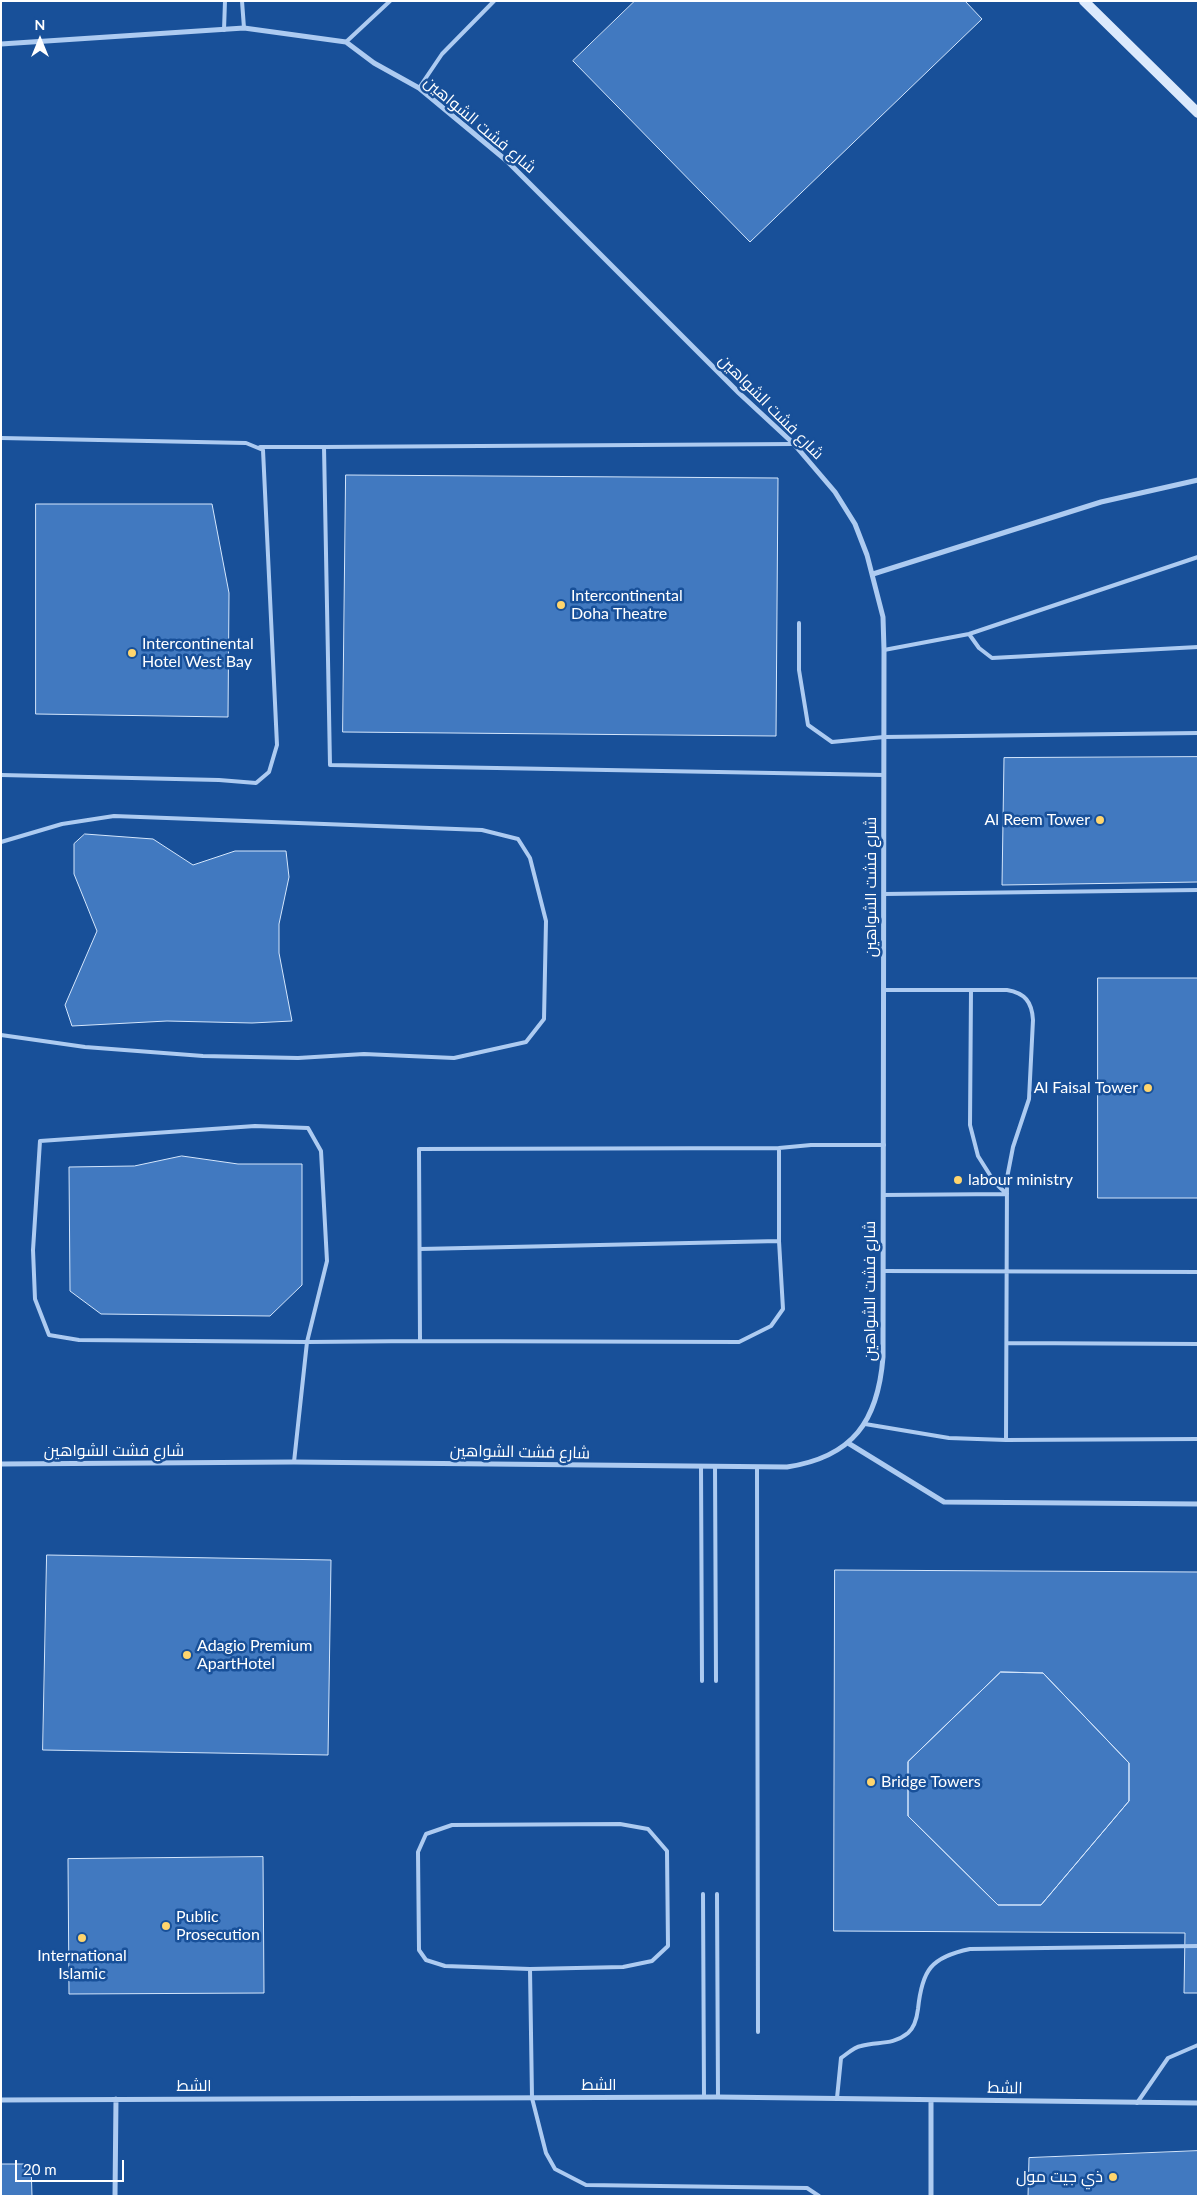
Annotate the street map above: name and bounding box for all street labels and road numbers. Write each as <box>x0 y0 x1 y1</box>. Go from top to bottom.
street label: شارع فشت الشواهين <box>420 73 540 177</box>
street label: شارع فشت الشواهين <box>715 351 827 463</box>
street label: شارع فشت الشواهين <box>861 817 881 957</box>
street label: شارع فشت الشواهين <box>860 1221 880 1361</box>
street label: شارع فشت الشواهين <box>44 1441 184 1461</box>
street label: شارع فشت الشواهين <box>450 1441 590 1463</box>
street label: الشط <box>581 2075 617 2095</box>
street label: الشط <box>176 2076 212 2096</box>
street label: الشط <box>987 2078 1023 2098</box>

